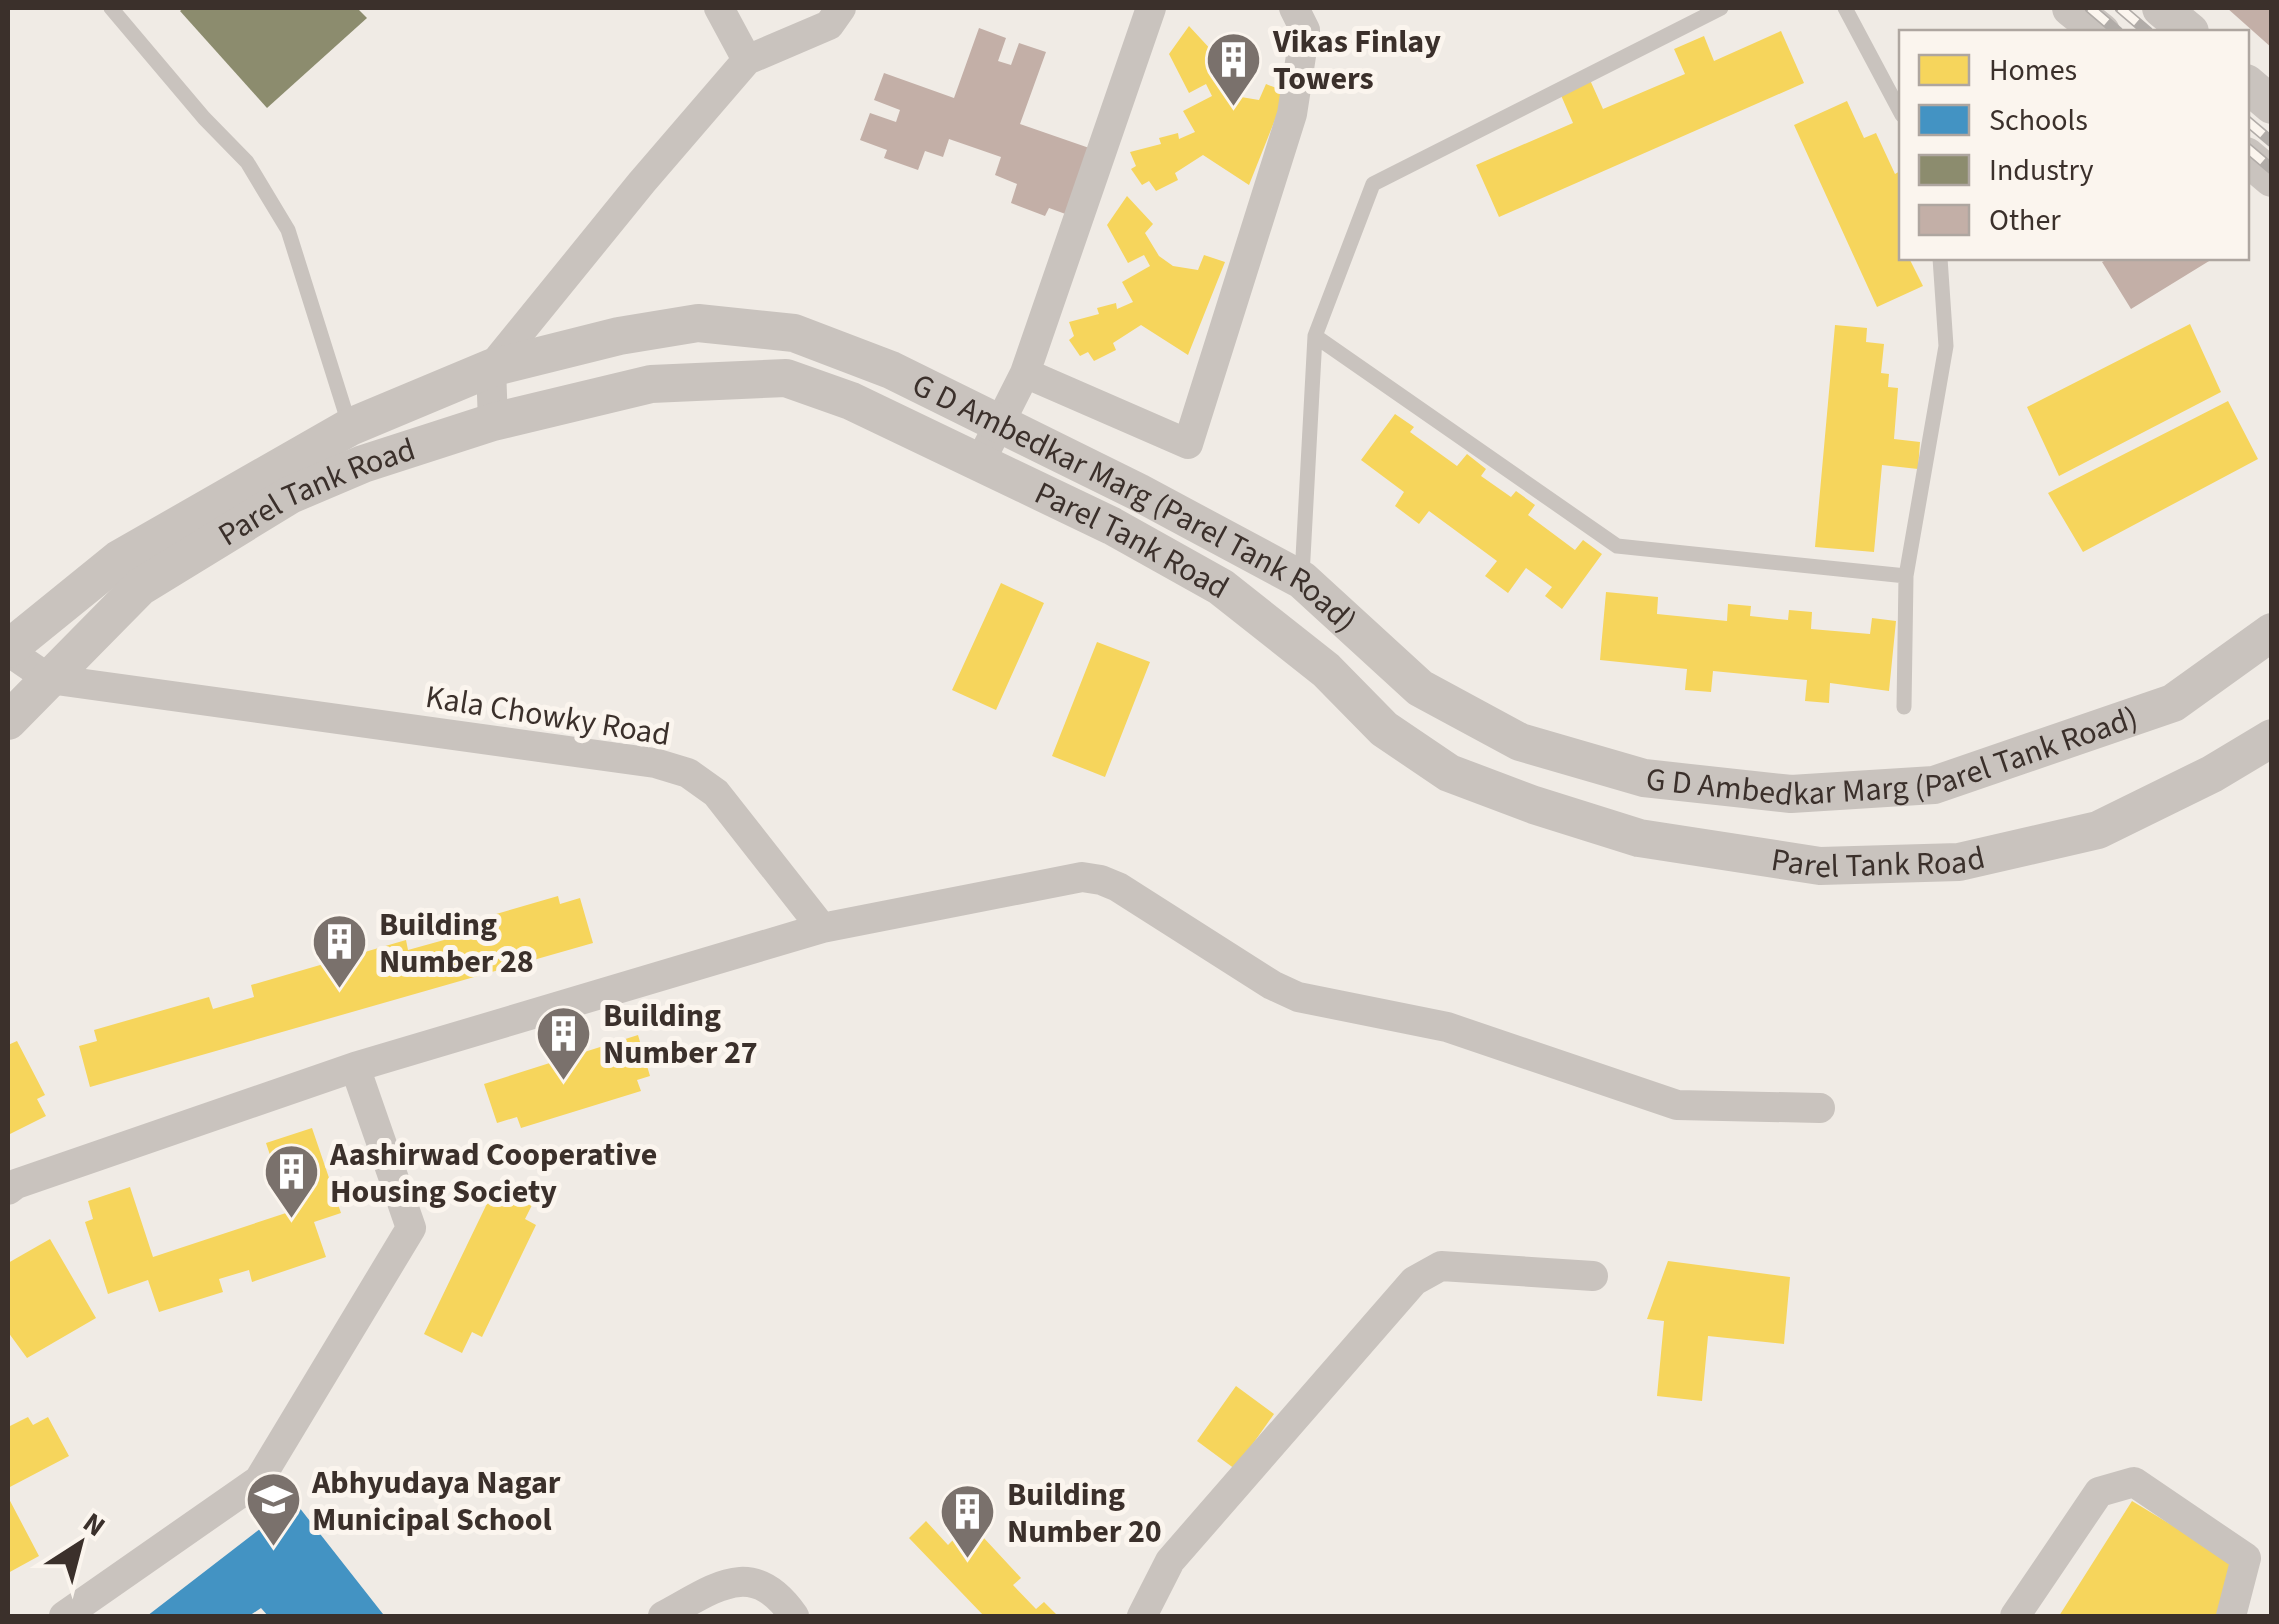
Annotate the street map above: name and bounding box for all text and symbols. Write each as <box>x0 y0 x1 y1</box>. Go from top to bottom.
place label: Vikas Finlay Towers <box>1272 19 1441 102</box>
building icon: Vikas Finlay Towers <box>1204 29 1264 108</box>
legend <box>1899 30 2249 260</box>
text: Homes <box>1989 49 2077 92</box>
text: Schools <box>1989 99 2088 142</box>
text: Industry <box>1989 149 2094 192</box>
text: Other <box>1989 199 2061 242</box>
street label: G D Ambedkar Marg (Parel Tank Road) <box>902 366 1360 644</box>
street label: Parel Tank Road <box>210 427 421 558</box>
street label: Parel Tank Road <box>1027 475 1233 609</box>
street label: Kala Chowky Road <box>422 674 673 758</box>
street label: G D Ambedkar Marg (Parel Tank Road) <box>1644 695 2144 818</box>
street label: Parel Tank Road <box>1768 835 1989 890</box>
place label: Building Number 28 <box>379 902 534 985</box>
building icon: Building Number 28 <box>310 912 370 991</box>
place label: Building Number 27 <box>603 993 758 1076</box>
building icon: Building Number 27 <box>534 1003 594 1082</box>
place label: Aashirwad Cooperative Housing Society <box>329 1132 657 1215</box>
building icon: Aashirwad Cooperative Housing Society <box>261 1142 321 1221</box>
place label: Abhyudaya Nagar Municipal School <box>311 1460 561 1543</box>
school or university icon: Abhyudaya Nagar Municipal School <box>243 1470 303 1549</box>
place label: Building Number 20 <box>1007 1472 1162 1555</box>
building icon: Building Number 20 <box>938 1482 998 1561</box>
north arrow <box>30 1494 130 1594</box>
text: N <box>75 1503 113 1546</box>

